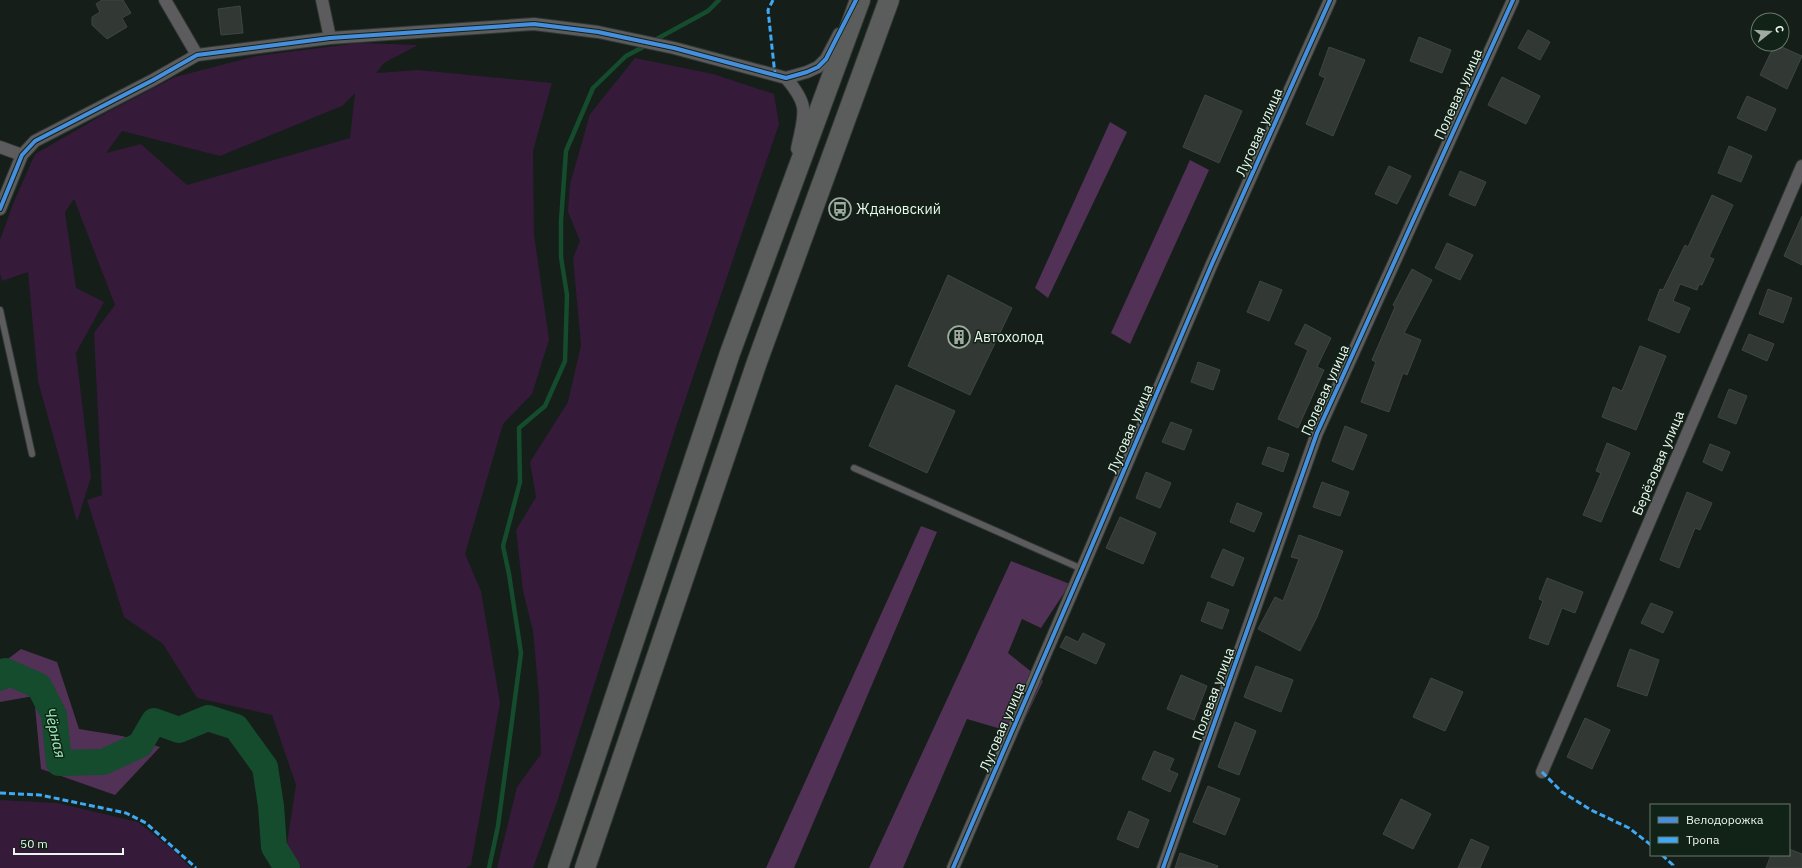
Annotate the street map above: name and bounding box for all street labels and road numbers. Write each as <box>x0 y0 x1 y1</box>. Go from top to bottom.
street label: Полевая улица <box>1430 45 1486 142</box>
street label: Луговая улица <box>1231 84 1287 179</box>
street label: Полевая улица <box>1297 341 1353 438</box>
street label: Луговая улица <box>1103 381 1157 476</box>
street label: Берёзовая улица <box>1628 407 1688 518</box>
street label: Полевая улица <box>1188 644 1238 743</box>
street label: Луговая улица <box>975 679 1029 774</box>

